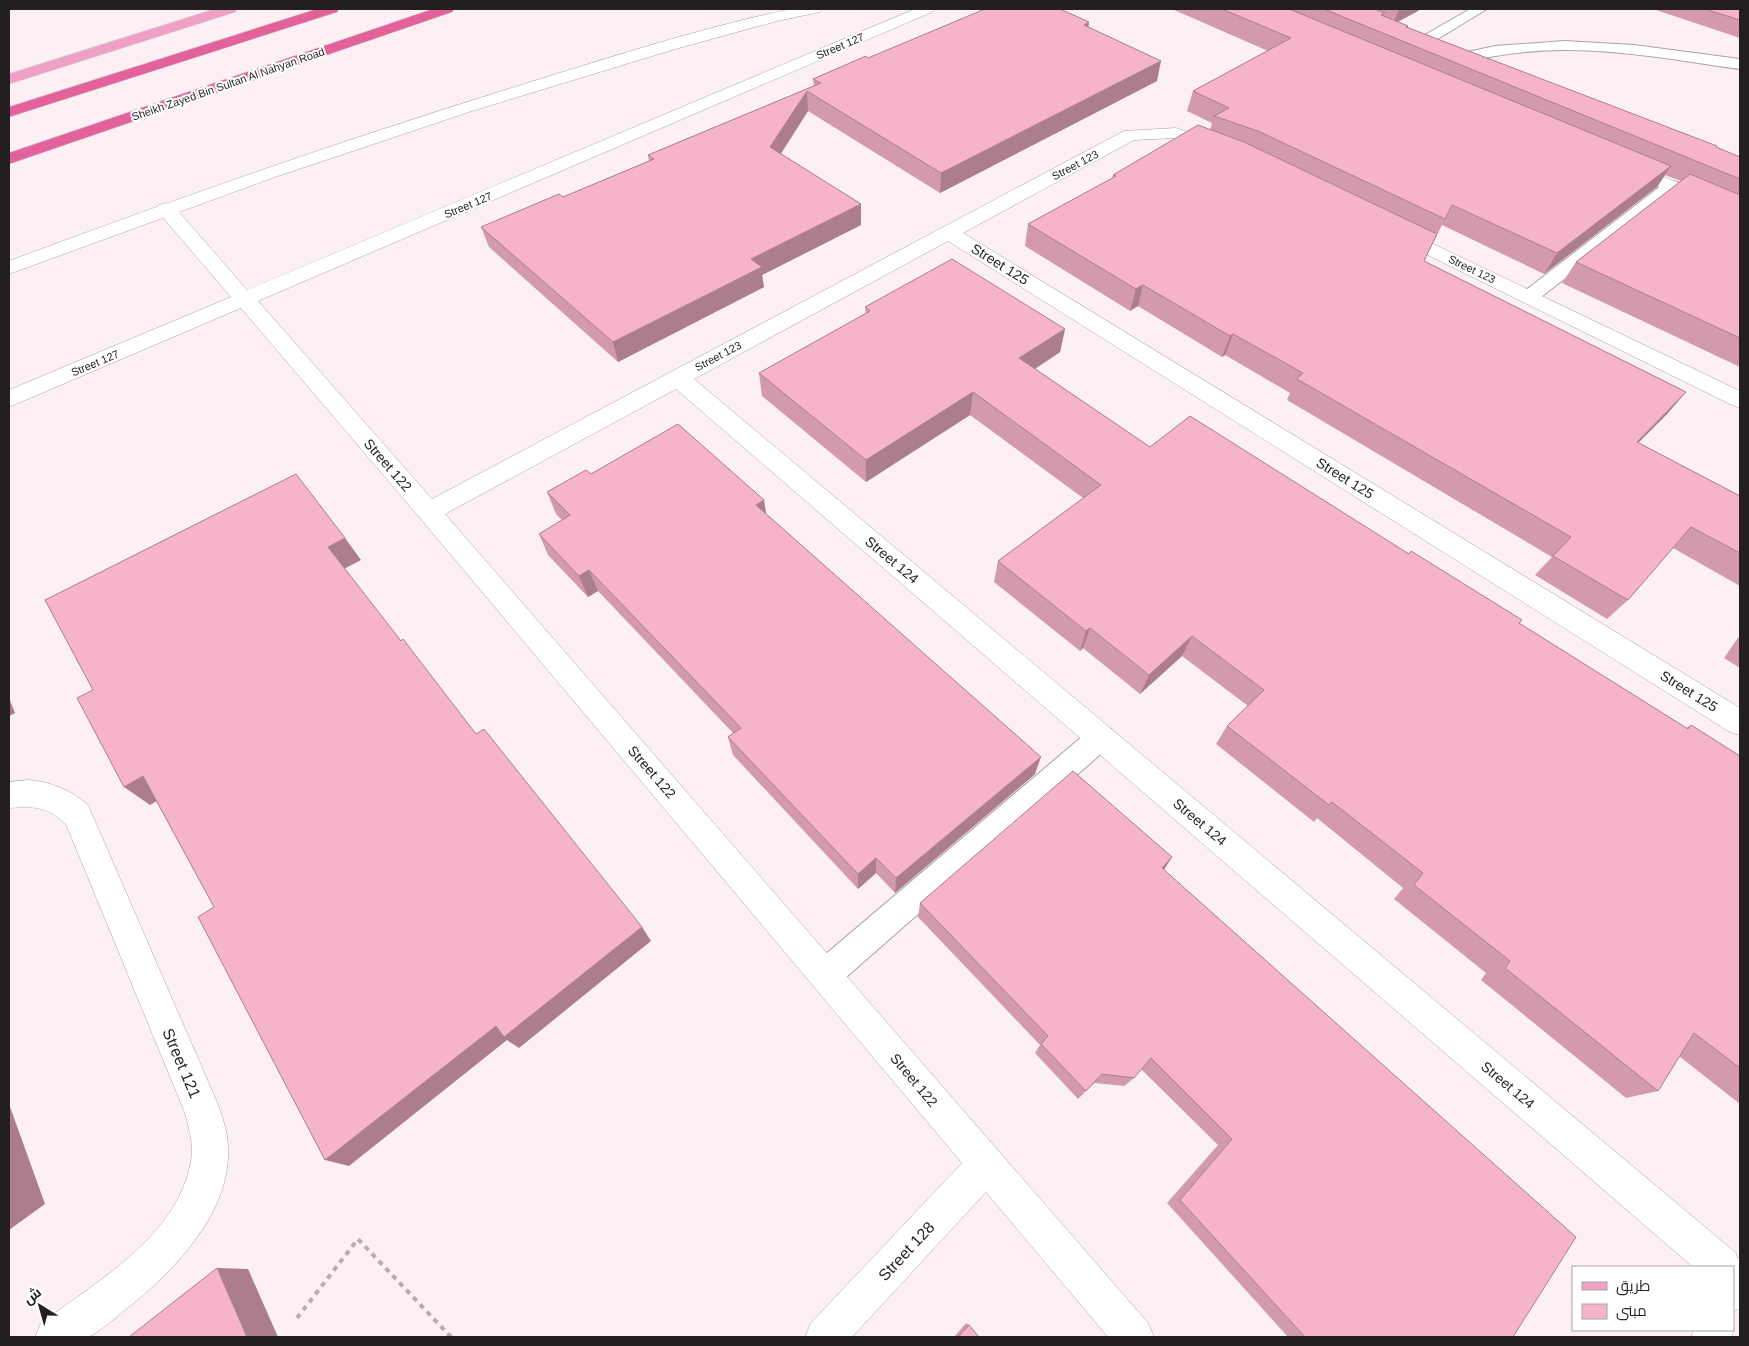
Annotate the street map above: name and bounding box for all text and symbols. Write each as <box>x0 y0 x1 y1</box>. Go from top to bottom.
street label: Street 127 <box>814 31 866 61</box>
street label: Sheikh Zayed Bin Sultan Al Nahyan Road <box>130 45 326 123</box>
street label: Street 123 <box>1050 148 1100 182</box>
street label: Street 127 <box>442 190 494 220</box>
street label: Street 125 <box>968 240 1032 288</box>
street label: Street 123 <box>1447 252 1497 286</box>
street label: Street 123 <box>693 339 743 373</box>
street label: Street 127 <box>69 348 121 378</box>
street label: Street 122 <box>361 435 415 495</box>
street label: Street 125 <box>1313 454 1377 502</box>
street label: Street 124 <box>862 533 922 587</box>
street label: Street 125 <box>1657 667 1721 715</box>
street label: Street 122 <box>625 742 679 802</box>
street label: Street 124 <box>1170 795 1230 849</box>
street label: Street 121 <box>159 1026 204 1101</box>
street label: Street 122 <box>887 1050 941 1110</box>
street label: Street 124 <box>1478 1058 1538 1112</box>
street label: Street 128 <box>875 1218 938 1284</box>
legend <box>1572 1266 1734 1331</box>
text: طريق <box>1616 1277 1650 1296</box>
north arrow <box>15 1281 65 1331</box>
text: ش <box>20 1284 45 1308</box>
text: مبنى <box>1616 1302 1647 1321</box>

